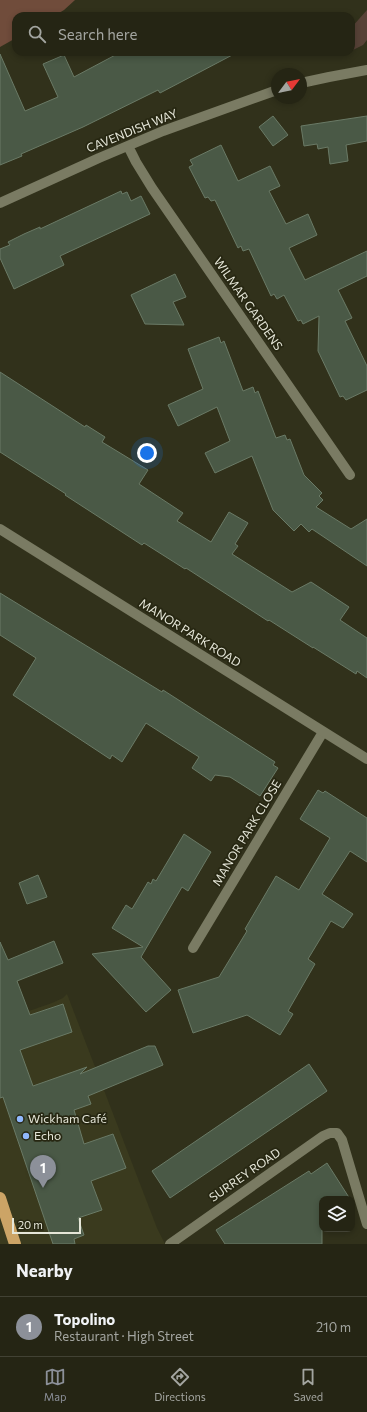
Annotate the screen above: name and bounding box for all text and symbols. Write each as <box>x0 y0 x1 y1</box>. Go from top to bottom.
search box <box>12 12 355 56</box>
icon: search <box>26 23 48 45</box>
text: Search here <box>58 25 137 43</box>
north arrow <box>271 68 307 104</box>
street label: CAVENDISH WAY <box>84 105 179 155</box>
street label: WILMAR GARDENS <box>212 254 286 352</box>
your location <box>137 443 157 463</box>
street label: MANOR PARK ROAD <box>137 595 244 669</box>
street label: MANOR PARK CLOSE <box>209 777 283 888</box>
place label: Wickham Café <box>28 1111 107 1125</box>
marker: Wickham Café <box>15 1114 25 1124</box>
place label: Echo <box>34 1128 61 1142</box>
marker: Echo <box>21 1131 31 1141</box>
street label: SURREY ROAD <box>206 1144 283 1204</box>
pin: 1 <box>30 1155 56 1188</box>
map controls <box>319 1196 355 1232</box>
button: layers <box>319 1196 355 1232</box>
scale bar <box>12 1216 81 1235</box>
text: 20 m <box>18 1218 43 1231</box>
text: Nearby <box>16 1260 73 1281</box>
text: Topolino <box>54 1310 115 1328</box>
text: 1 <box>26 1319 32 1335</box>
text: 210 m <box>316 1319 351 1335</box>
text: Restaurant · High Street <box>54 1328 194 1344</box>
tab: Map <box>44 1366 67 1403</box>
tab: Directions <box>154 1366 206 1403</box>
tab: Saved <box>293 1366 323 1403</box>

